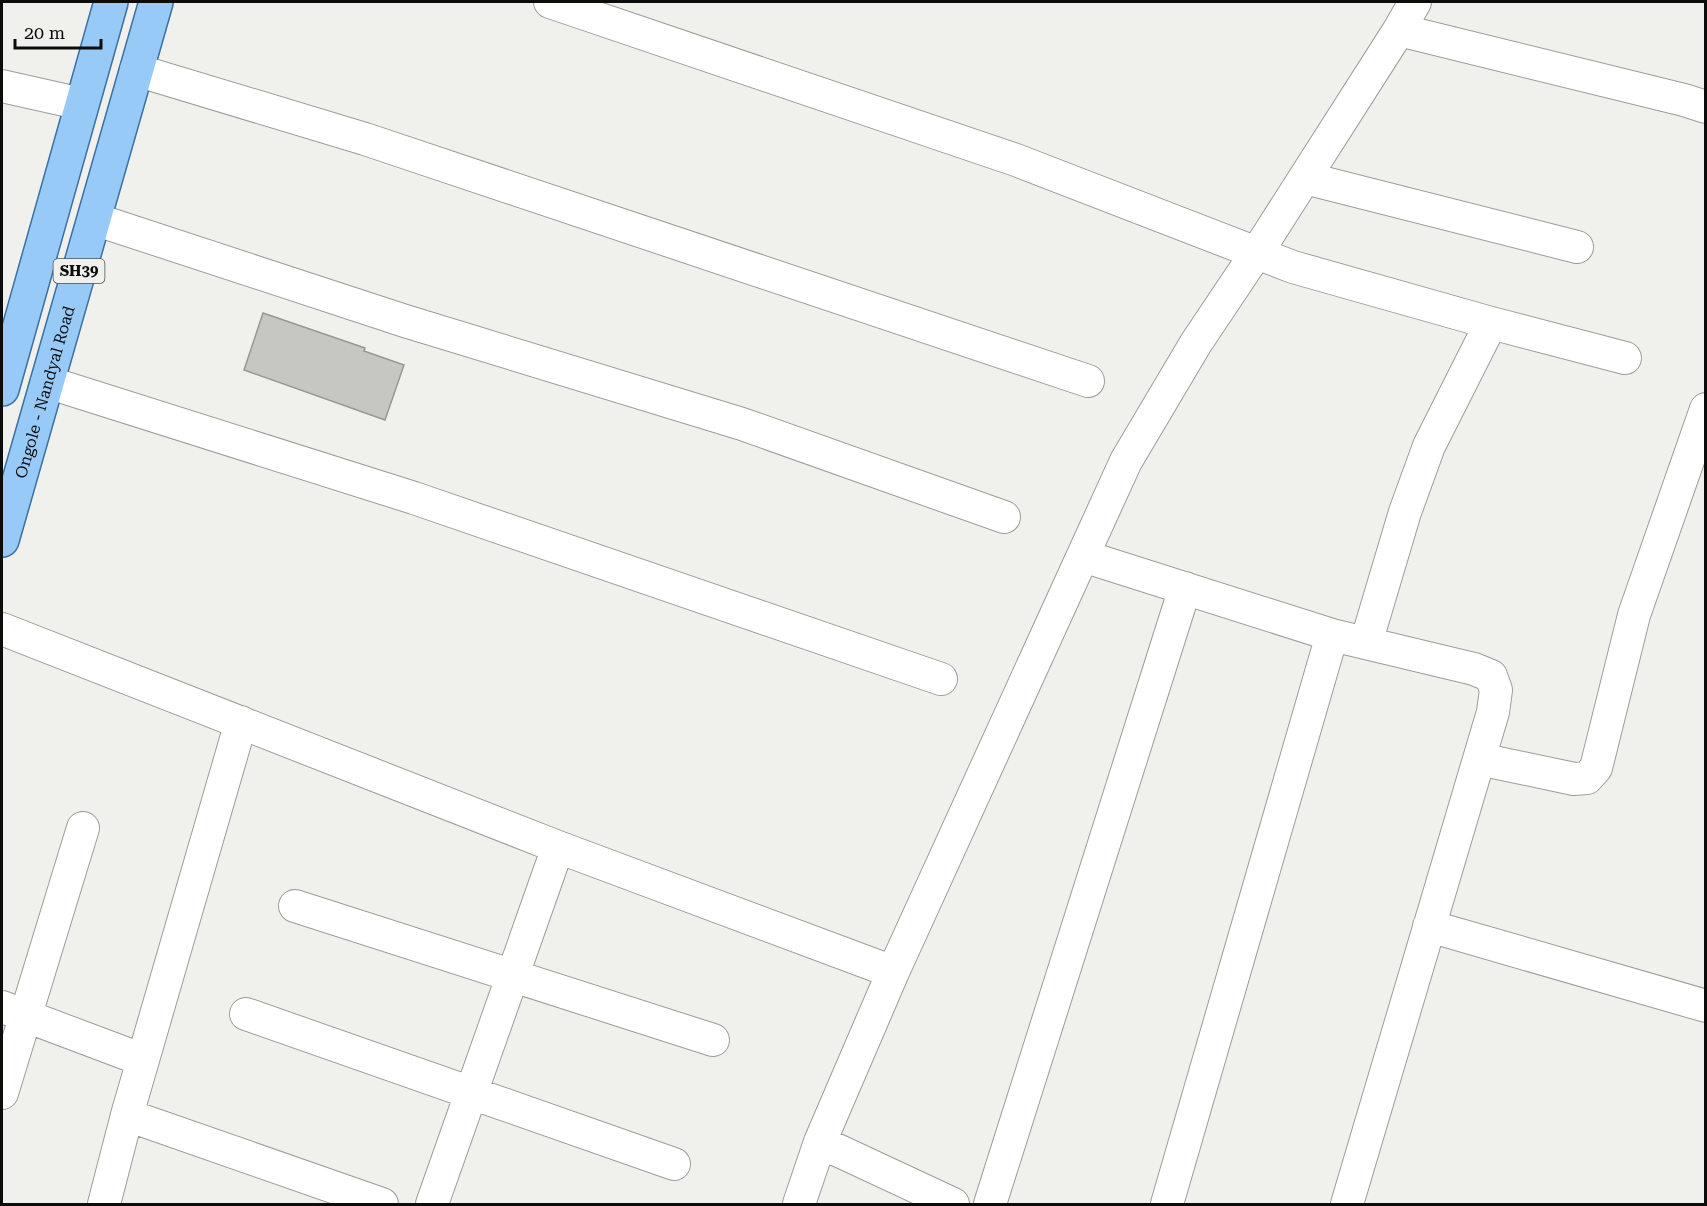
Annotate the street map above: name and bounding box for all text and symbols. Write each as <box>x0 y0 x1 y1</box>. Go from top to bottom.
scale bar <box>15 12 100 50</box>
text: 20 m <box>24 22 65 43</box>
road number: SH39 <box>54 259 104 283</box>
street label: Ongole - Nandyal Road <box>11 304 79 481</box>

